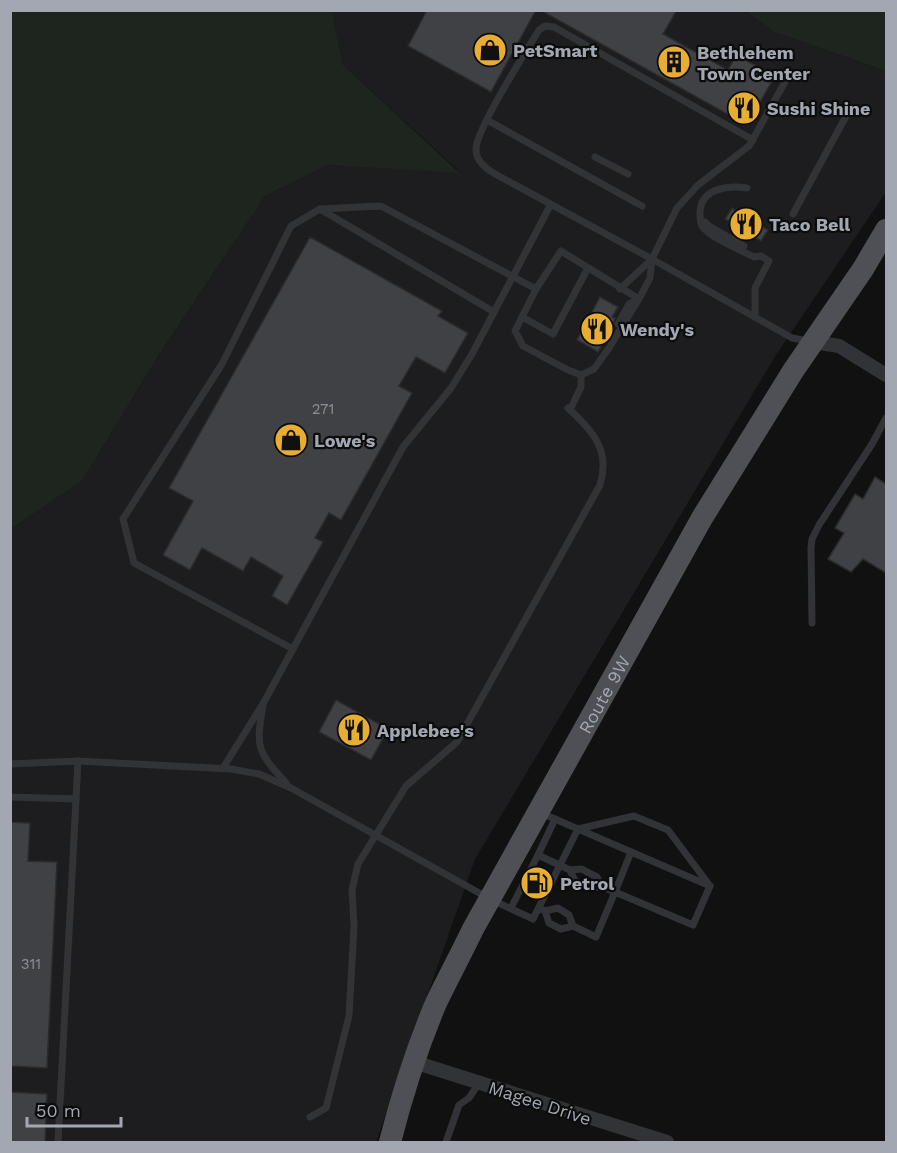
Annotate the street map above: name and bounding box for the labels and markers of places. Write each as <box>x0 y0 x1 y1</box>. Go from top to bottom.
shop icon: PetSmart <box>472 32 508 68</box>
place label: PetSmart <box>513 40 597 61</box>
place label: Bethlehem Town Center <box>697 42 810 84</box>
building icon: Bethlehem Town Center <box>656 44 692 80</box>
restaurant icon: Sushi Shine <box>726 90 762 126</box>
place label: Sushi Shine <box>767 98 870 119</box>
restaurant icon: Taco Bell <box>728 206 764 242</box>
place label: Taco Bell <box>769 214 850 235</box>
restaurant icon: Wendy's <box>579 311 615 347</box>
place label: Wendy's <box>620 319 694 340</box>
shop icon: Lowe's <box>273 422 309 458</box>
place label: Lowe's <box>314 430 376 451</box>
restaurant icon: Applebee's <box>336 712 372 748</box>
place label: Applebee's <box>377 720 474 741</box>
fuel station icon: Petrol <box>519 865 555 901</box>
place label: Petrol <box>560 873 614 894</box>

